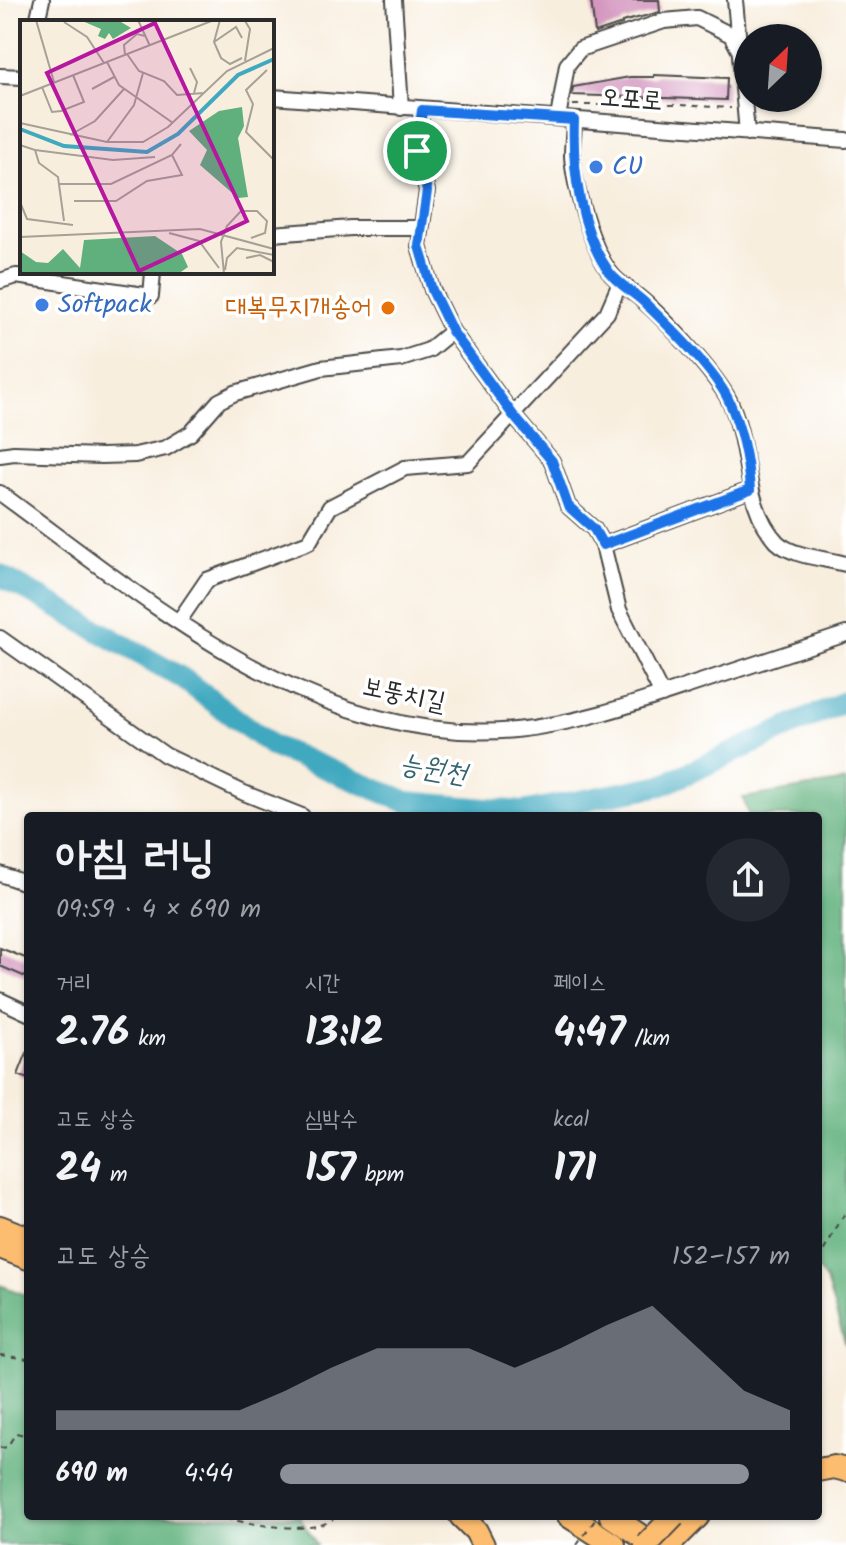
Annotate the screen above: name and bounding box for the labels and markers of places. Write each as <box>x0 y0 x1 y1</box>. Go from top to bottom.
pin <box>383 117 451 185</box>
place label: CU <box>612 146 643 188</box>
marker: CU <box>587 158 605 176</box>
place label: Softpack <box>58 284 153 326</box>
place label: 대복무지개송어 <box>226 287 372 329</box>
marker: Softpack <box>33 296 51 314</box>
marker: 대복무지개송어 <box>379 299 397 317</box>

